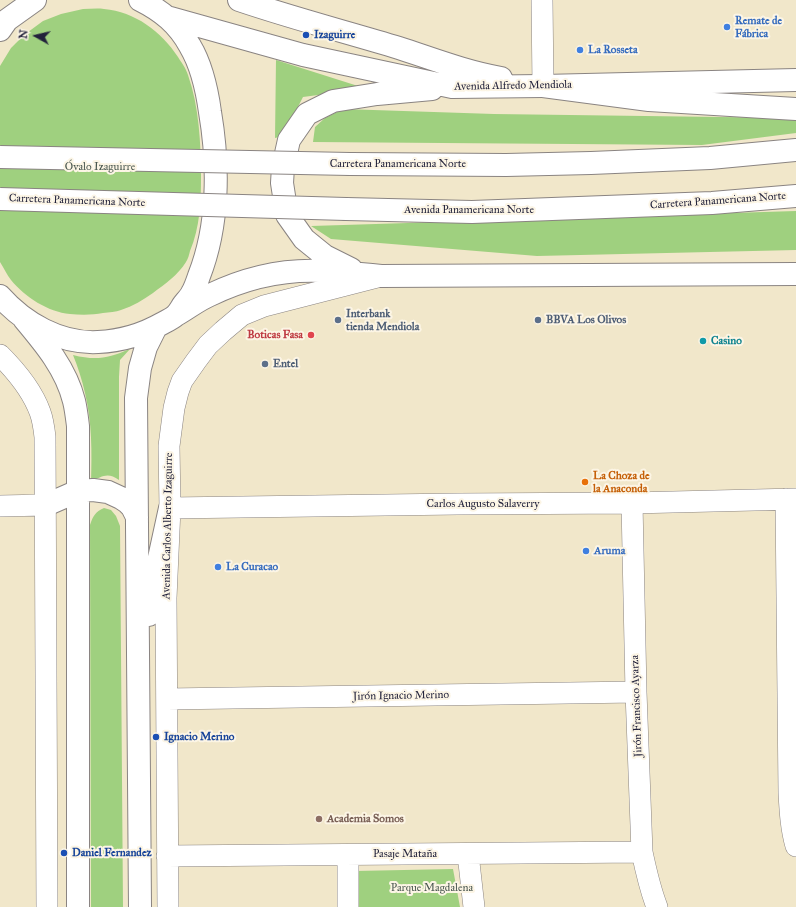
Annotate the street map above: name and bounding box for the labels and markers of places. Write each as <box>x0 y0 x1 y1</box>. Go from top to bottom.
place label: Remate de Fábrica <box>735 14 782 40</box>
marker: Remate de Fábrica <box>722 22 732 32</box>
place label: Izaguirre <box>314 28 355 42</box>
marker: Izaguirre <box>301 30 311 40</box>
place label: La Rosseta <box>588 43 638 57</box>
marker: La Rosseta <box>575 45 585 55</box>
place label: Interbank tienda Mendiola <box>346 307 419 333</box>
place label: BBVA Los Olivos <box>546 313 626 327</box>
marker: Interbank tienda Mendiola <box>333 315 343 325</box>
marker: BBVA Los Olivos <box>533 315 543 325</box>
place label: Boticas Fasa <box>247 328 303 342</box>
marker: Boticas Fasa <box>306 330 316 340</box>
place label: Casino <box>711 334 742 348</box>
marker: Casino <box>698 336 708 346</box>
place label: Entel <box>273 357 298 371</box>
marker: Entel <box>260 359 270 369</box>
place label: La Choza de la Anaconda <box>593 469 650 495</box>
marker: La Choza de la Anaconda <box>580 477 590 487</box>
place label: Aruma <box>594 544 625 558</box>
marker: Aruma <box>581 546 591 556</box>
place label: La Curacao <box>226 560 278 574</box>
marker: La Curacao <box>213 562 223 572</box>
place label: Ignacio Merino <box>164 730 234 744</box>
marker: Ignacio Merino <box>151 732 161 742</box>
place label: Academia Somos <box>327 812 404 826</box>
marker: Academia Somos <box>314 814 324 824</box>
place label: Daniel Fernandez <box>72 846 152 860</box>
marker: Daniel Fernandez <box>59 848 69 858</box>

